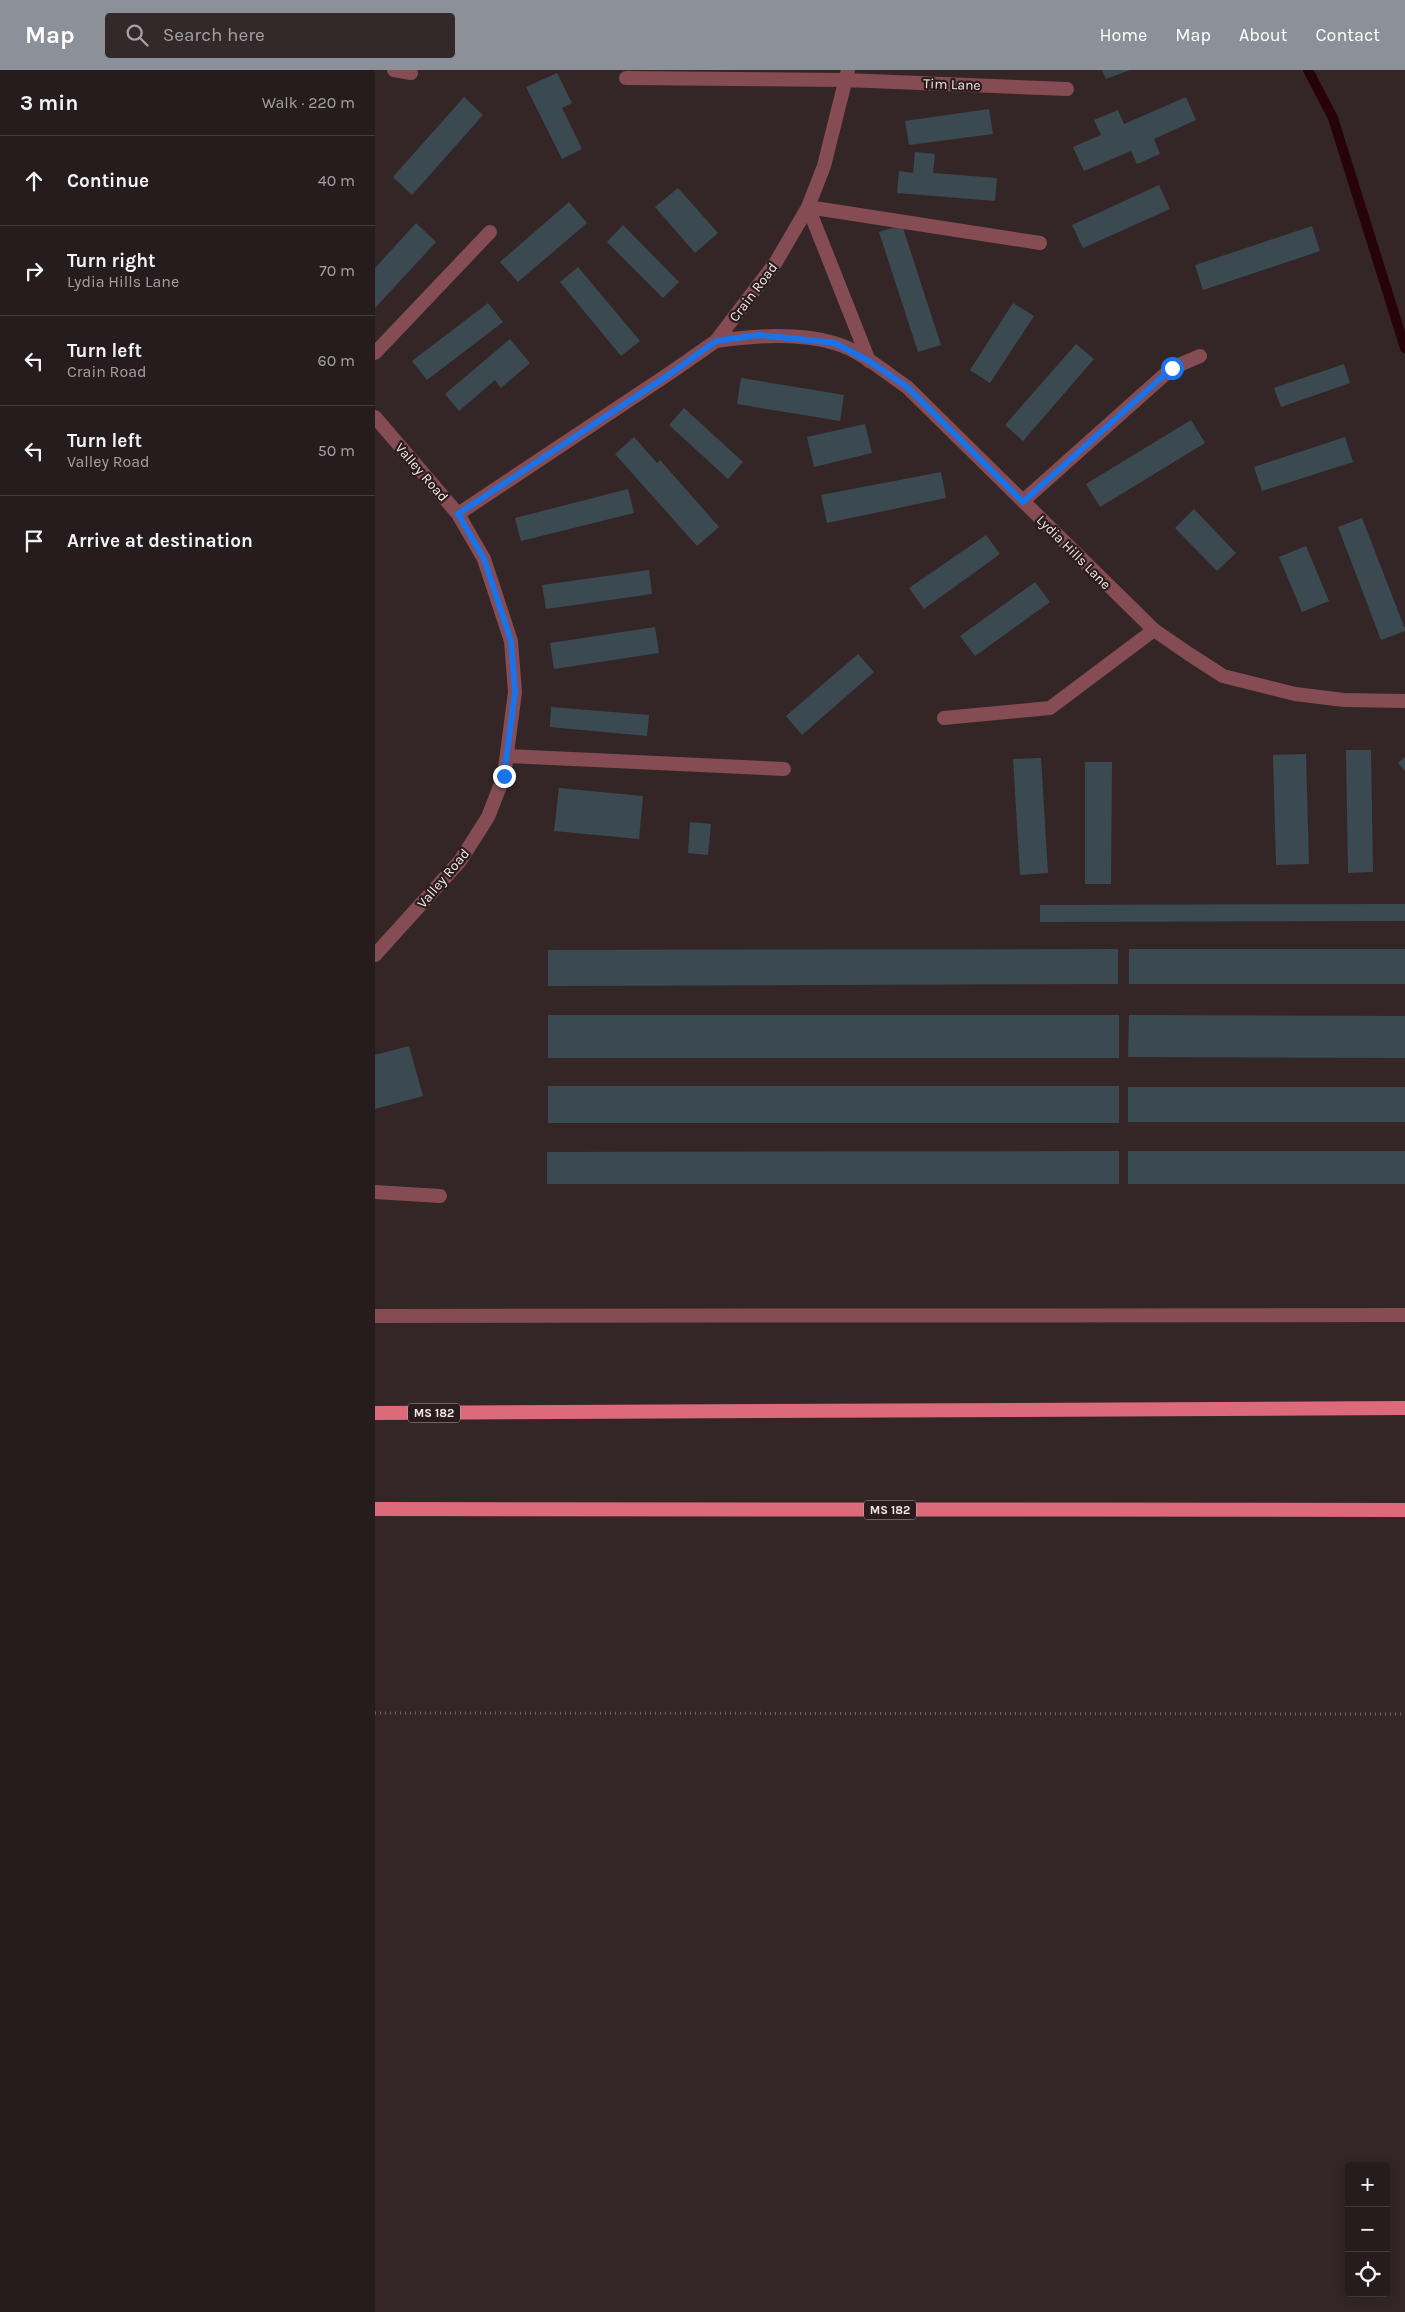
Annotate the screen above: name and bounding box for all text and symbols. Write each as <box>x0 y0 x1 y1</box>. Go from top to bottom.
search box <box>105 13 455 58</box>
text: Map <box>25 21 75 49</box>
icon: search <box>123 21 151 49</box>
text: Search here <box>163 24 265 46</box>
text: Home <box>1099 24 1147 46</box>
text: Map <box>1175 24 1211 46</box>
text: About <box>1239 24 1288 46</box>
text: Contact <box>1316 24 1380 46</box>
street label: Tim Lane <box>923 75 981 94</box>
text: 3 min <box>20 91 78 115</box>
text: Walk · 220 m <box>262 93 355 112</box>
icon: ahead <box>20 167 48 195</box>
text: Continue <box>67 170 149 192</box>
text: 40 m <box>318 171 355 190</box>
text: Turn right <box>67 250 156 272</box>
icon: right <box>20 257 48 285</box>
street label: Crain Road <box>726 259 781 325</box>
text: 70 m <box>319 261 355 280</box>
text: Lydia Hills Lane <box>67 272 179 291</box>
text: Turn left <box>67 340 142 362</box>
icon: left <box>20 347 48 375</box>
text: 60 m <box>318 351 355 370</box>
route start <box>1161 357 1184 380</box>
text: Crain Road <box>67 362 146 381</box>
text: Turn left <box>67 430 142 452</box>
icon: left <box>20 437 48 465</box>
street label: Valley Road <box>392 439 452 505</box>
text: 50 m <box>318 441 355 460</box>
text: Valley Road <box>67 452 150 471</box>
street label: Lydia Hills Lane <box>1033 512 1114 593</box>
icon: arrive <box>20 527 48 555</box>
text: Arrive at destination <box>67 530 253 552</box>
route end <box>493 765 516 788</box>
street label: Valley Road <box>414 845 473 911</box>
road number: MS 182 <box>408 1404 460 1422</box>
road number: MS 182 <box>864 1500 916 1520</box>
map controls <box>1345 2162 1390 2297</box>
button: + <box>1345 2162 1390 2207</box>
button: − <box>1345 2207 1390 2252</box>
button: locate <box>1345 2252 1390 2297</box>

